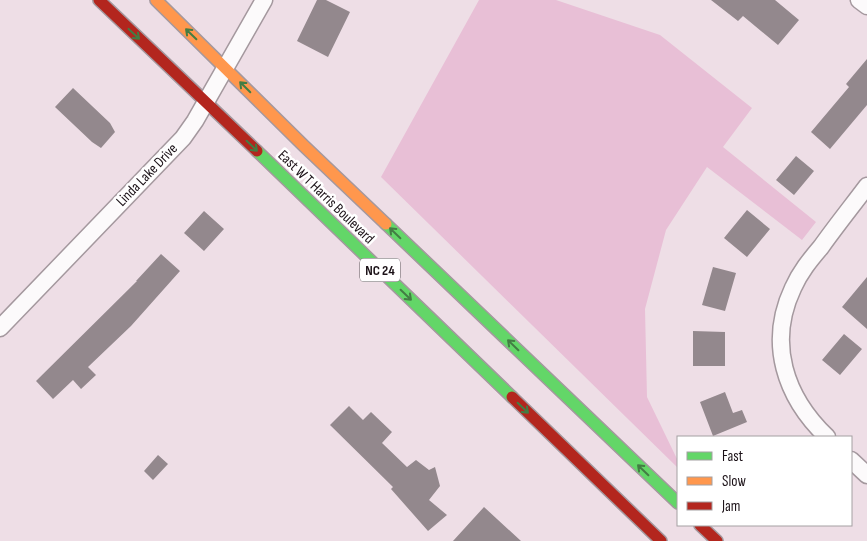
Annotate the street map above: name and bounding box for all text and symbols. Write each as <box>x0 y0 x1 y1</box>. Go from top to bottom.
one-way arrow <box>128 28 140 40</box>
one-way arrow <box>185 28 197 40</box>
one-way arrow <box>239 81 251 93</box>
street label: Linda Lake Drive <box>112 139 182 211</box>
one-way arrow <box>245 140 258 152</box>
street label: East W T Harris Boulevard <box>274 146 378 248</box>
one-way arrow <box>389 227 402 239</box>
road number: NC 24 <box>360 258 400 282</box>
one-way arrow <box>400 289 412 301</box>
one-way arrow <box>507 339 519 351</box>
one-way arrow <box>517 402 529 414</box>
legend <box>677 436 852 526</box>
text: Fast <box>722 447 744 466</box>
one-way arrow <box>637 463 649 476</box>
text: Slow <box>722 472 746 491</box>
text: Jam <box>721 497 740 516</box>

